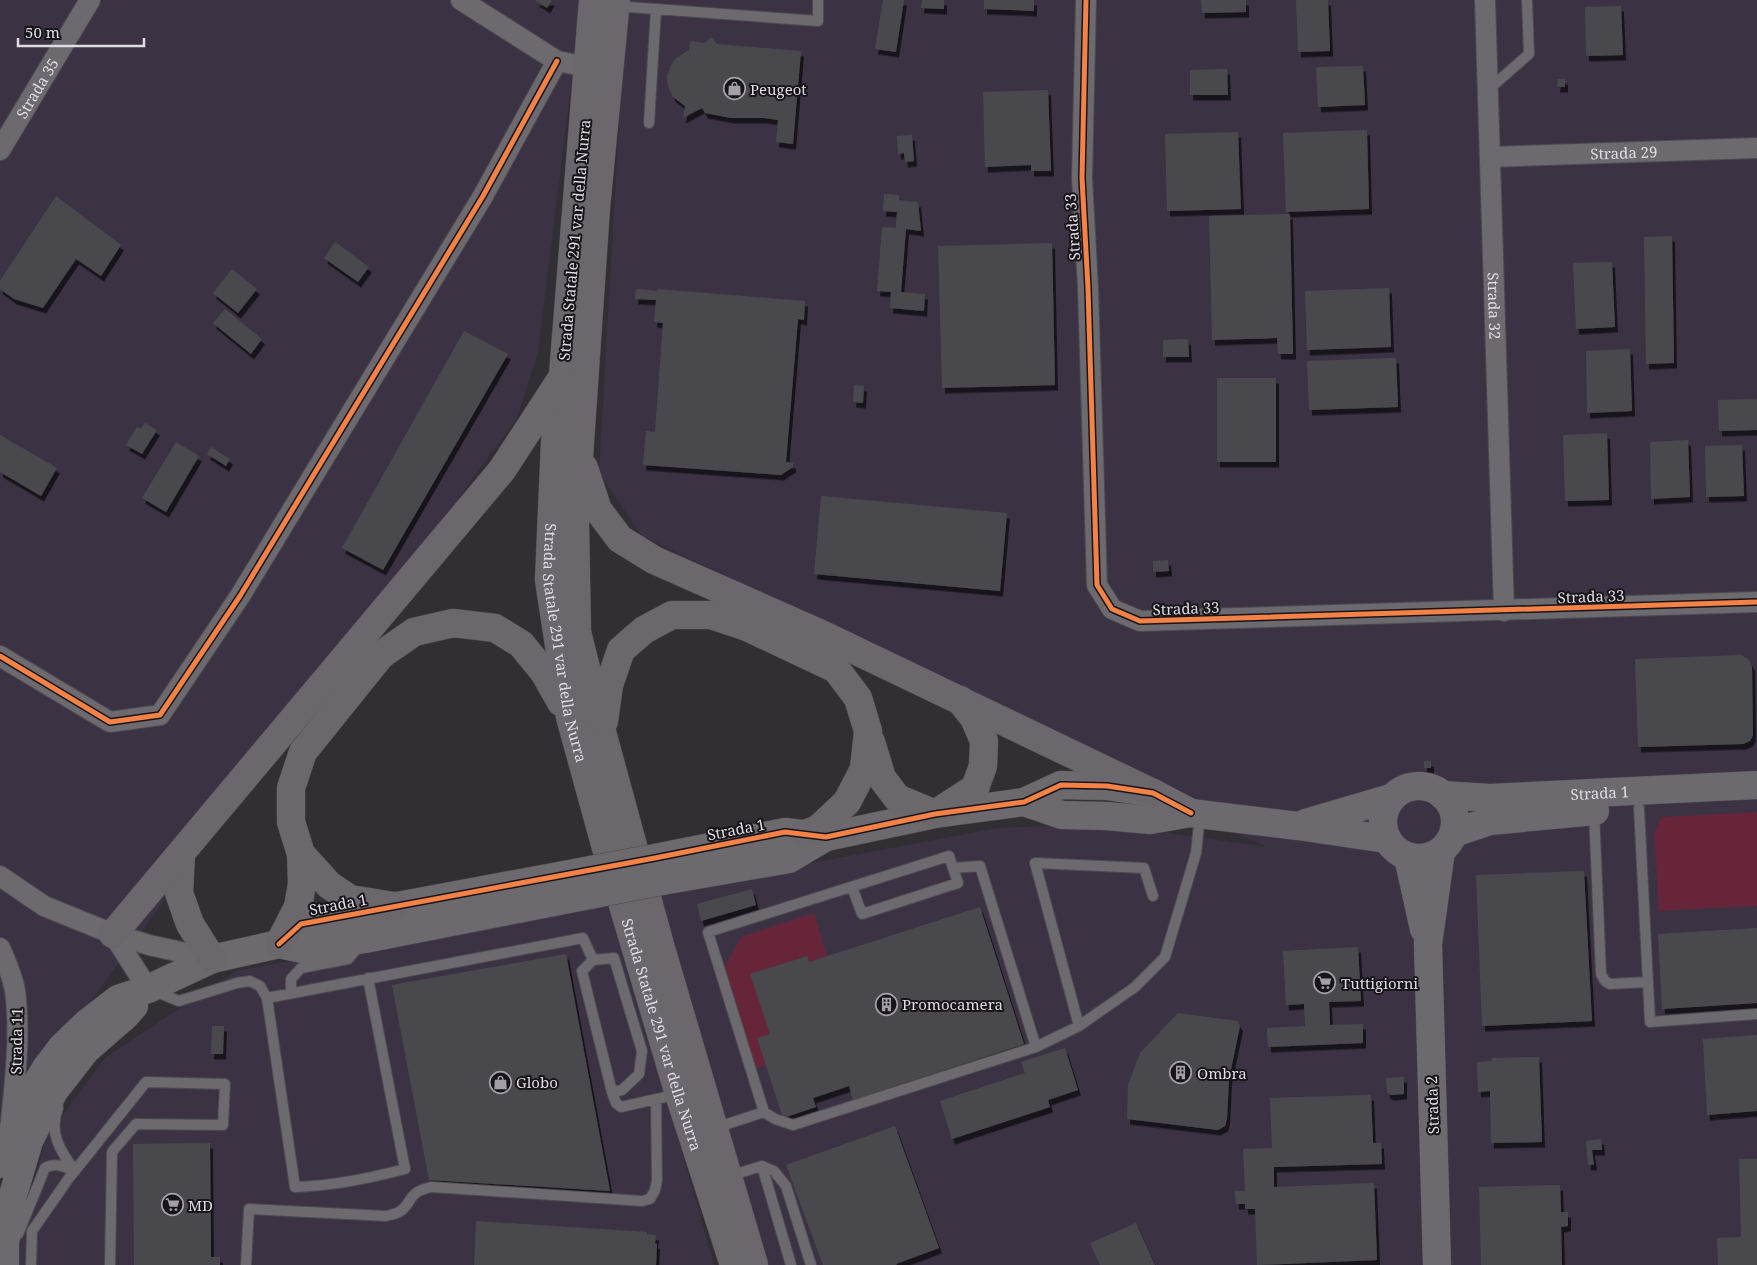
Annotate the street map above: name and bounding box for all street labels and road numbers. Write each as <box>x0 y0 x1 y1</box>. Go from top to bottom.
street label: Strada 35 <box>11 54 63 122</box>
street label: Strada Statale 291 var della Nurra <box>554 119 594 361</box>
street label: Strada 29 <box>1590 141 1658 164</box>
street label: Strada 33 <box>1060 193 1084 261</box>
street label: Strada 32 <box>1483 272 1506 340</box>
street label: Strada Statale 291 var della Nurra <box>539 523 592 765</box>
street label: Strada 33 <box>1557 585 1625 607</box>
street label: Strada 33 <box>1152 597 1220 619</box>
street label: Strada 1 <box>1570 781 1630 804</box>
street label: Strada 1 <box>705 814 767 844</box>
street label: Strada 1 <box>307 889 369 919</box>
street label: Strada Statale 291 var della Nurra <box>617 916 707 1153</box>
street label: Strada 11 <box>5 1007 27 1075</box>
street label: Strada 2 <box>1421 1075 1443 1135</box>

